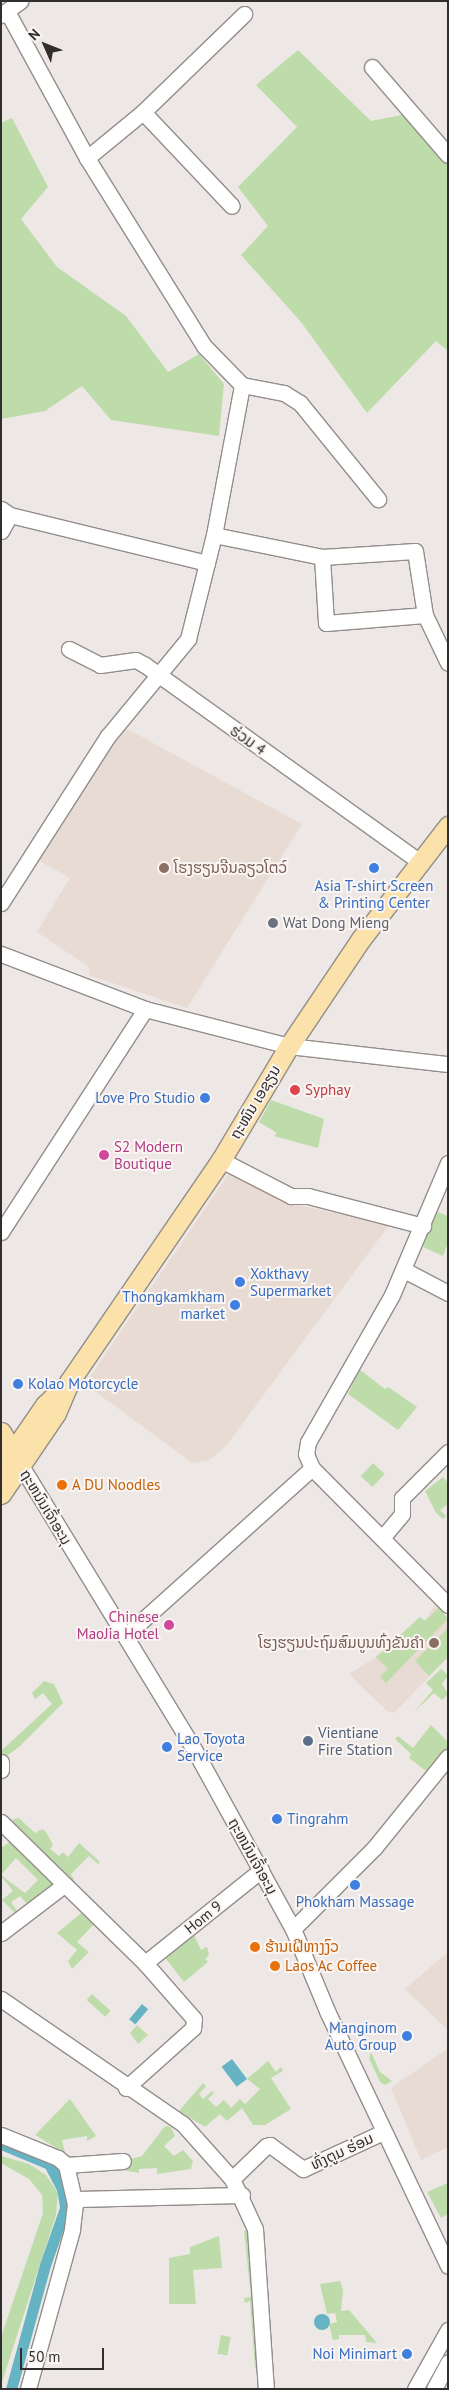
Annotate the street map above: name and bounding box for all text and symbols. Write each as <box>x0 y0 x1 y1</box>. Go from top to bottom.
north arrow <box>20 20 70 70</box>
text: N <box>25 25 44 44</box>
street label: ຮ່ວມ 4 <box>227 721 269 759</box>
place label: ໂຮງຮຽນຈີນລຽວໂຕວ໌ <box>174 859 287 877</box>
marker: ໂຮງຮຽນຈີນລຽວໂຕວ໌ <box>158 862 170 874</box>
marker: Asia T-shirt Screen & Printing Center <box>368 862 380 874</box>
place label: Asia T-shirt Screen & Printing Center <box>314 876 434 911</box>
place label: Wat Dong Mieng <box>283 914 389 932</box>
marker: Wat Dong Mieng <box>267 917 279 929</box>
street label: ຖະໜົນ ເອຊຽນ <box>226 1062 284 1142</box>
place label: Syphay <box>305 1081 351 1099</box>
marker: Syphay <box>289 1084 301 1096</box>
place label: Love Pro Studio <box>95 1089 195 1107</box>
marker: Love Pro Studio <box>199 1092 211 1104</box>
place label: S2 Modern Boutique <box>114 1137 183 1172</box>
marker: S2 Modern Boutique <box>98 1149 110 1161</box>
place label: Xokthavy Supermarket <box>250 1264 331 1299</box>
marker: Xokthavy Supermarket <box>234 1276 246 1288</box>
place label: Thongkamkham market <box>122 1287 225 1322</box>
marker: Thongkamkham market <box>229 1299 241 1311</box>
place label: Kolao Motorcycle <box>28 1375 138 1393</box>
marker: Kolao Motorcycle <box>12 1378 24 1390</box>
street label: ຖະຫນົນເຈົ້າອະນຸ <box>16 1466 76 1548</box>
place label: A DU Noodles <box>72 1476 161 1494</box>
marker: A DU Noodles <box>56 1479 68 1491</box>
place label: Chinese MaoJia Hotel <box>77 1607 159 1642</box>
marker: Chinese MaoJia Hotel <box>163 1619 175 1631</box>
place label: ໂຮງຮຽນປະຖົມສົມບູນທົ່ງຂັນຄຳ <box>259 1634 424 1652</box>
marker: ໂຮງຮຽນປະຖົມສົມບູນທົ່ງຂັນຄຳ <box>428 1637 440 1649</box>
place label: Vientiane Fire Station <box>318 1723 392 1758</box>
place label: Lao Toyota Service <box>177 1729 246 1764</box>
marker: Vientiane Fire Station <box>302 1735 314 1747</box>
marker: Lao Toyota Service <box>161 1741 173 1753</box>
place label: Tingrahm <box>287 1810 349 1828</box>
marker: Tingrahm <box>271 1813 283 1825</box>
street label: ຖະຫນົນເຈົ້າອະນຸ <box>225 1814 281 1898</box>
marker: Phokham Massage <box>349 1879 361 1891</box>
place label: Phokham Massage <box>296 1893 414 1911</box>
street label: Hom 9 <box>181 1897 225 1937</box>
place label: ຮ້ານເຝີຫາງງົວ <box>265 1938 339 1956</box>
marker: ຮ້ານເຝີຫາງງົວ <box>249 1941 261 1953</box>
place label: Laos Ac Coffee <box>285 1957 378 1975</box>
marker: Laos Ac Coffee <box>269 1960 281 1972</box>
place label: Manginom Auto Group <box>325 2018 397 2053</box>
marker: Manginom Auto Group <box>401 2030 413 2042</box>
street label: ທົ່ງຕູມ ຮ່ອມ <box>308 2129 376 2173</box>
scale bar <box>22 2338 106 2370</box>
place label: Noi Minimart <box>312 2345 397 2363</box>
text: 50 m <box>28 2347 61 2366</box>
marker: Noi Minimart <box>401 2348 413 2360</box>

